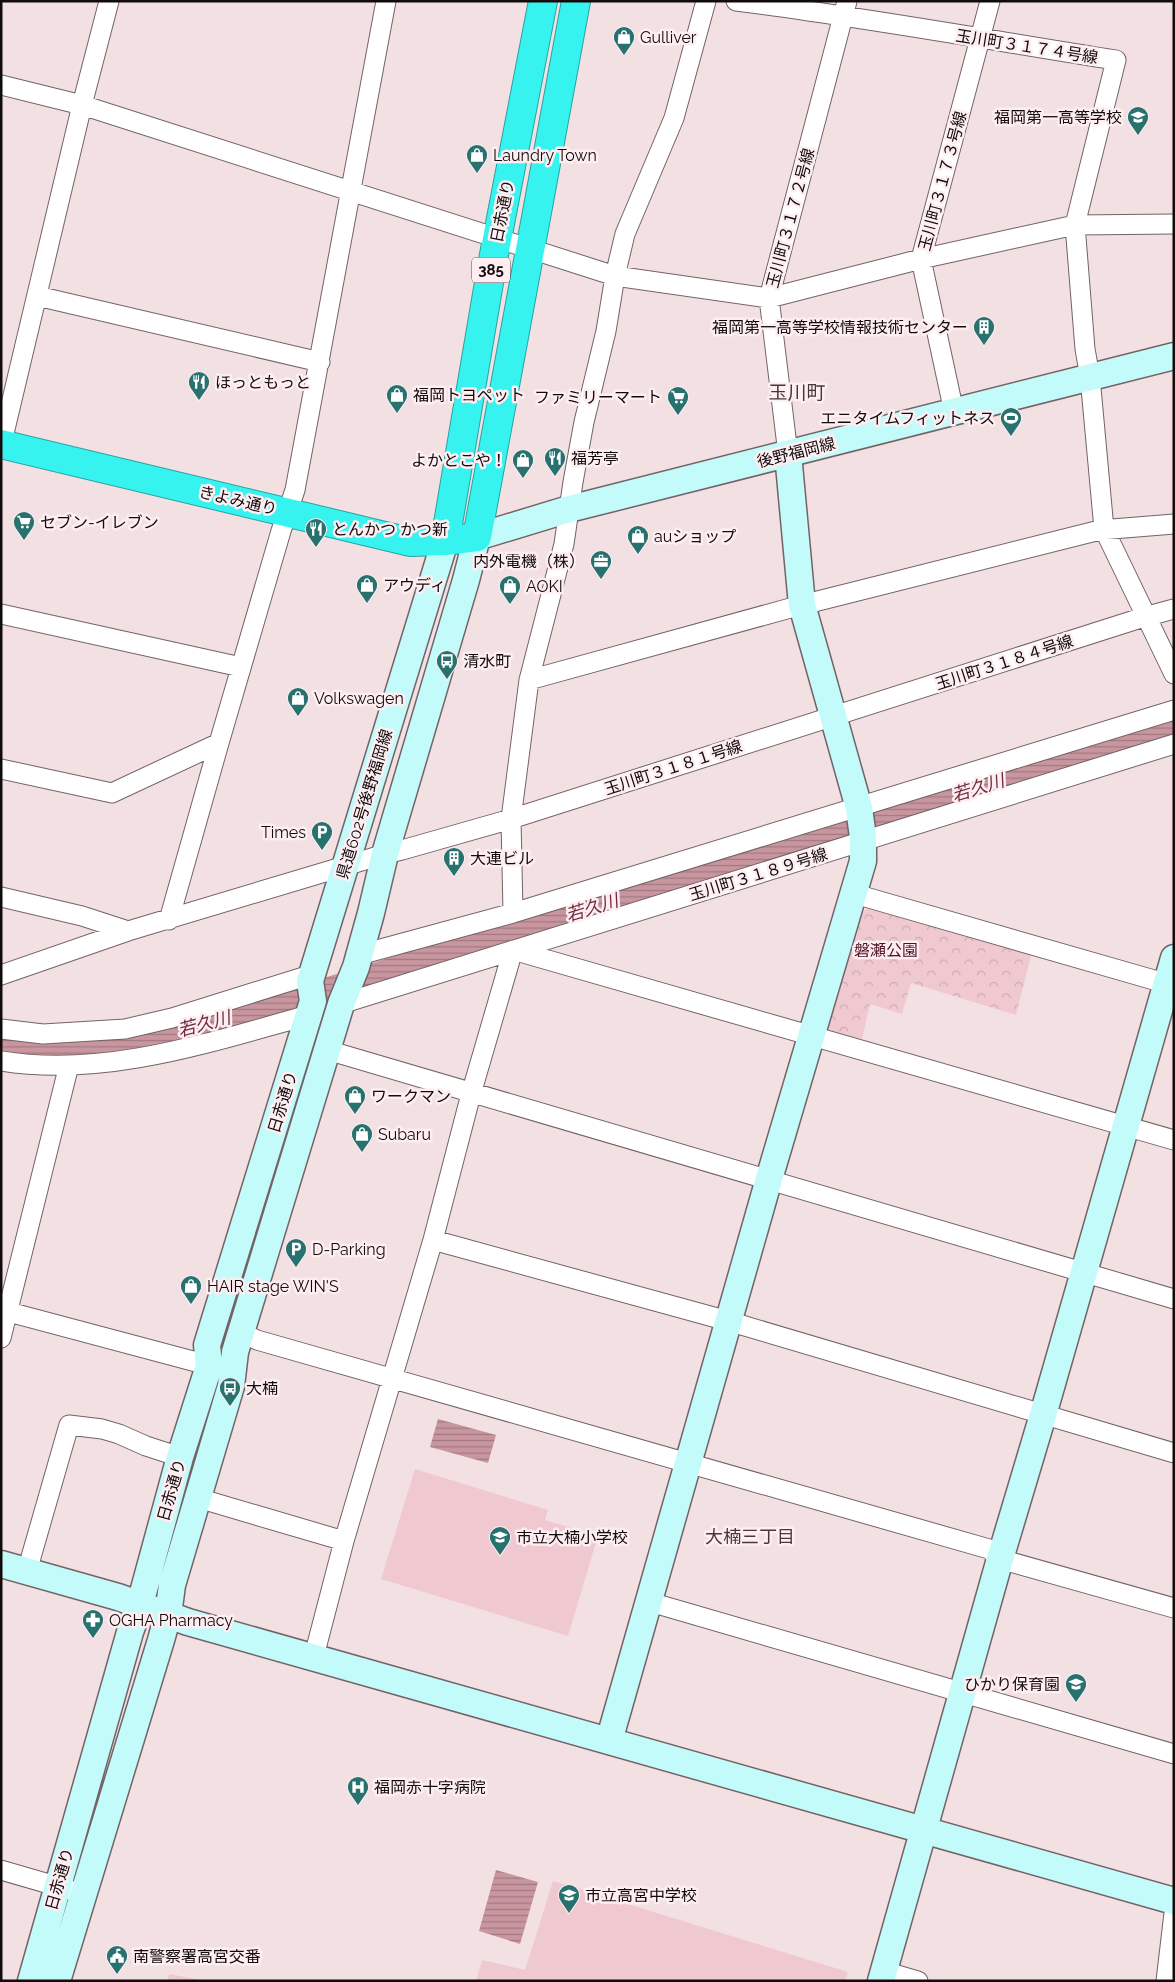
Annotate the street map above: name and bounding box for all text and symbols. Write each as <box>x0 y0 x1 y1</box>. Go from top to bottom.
shop icon: Gulliver <box>612 25 636 56</box>
street label: 玉川町３１７４号線 <box>954 26 1100 67</box>
place label: Gulliver <box>640 28 697 47</box>
school or university icon: 福岡第一高等学校 <box>1126 105 1150 136</box>
place label: 福岡第一高等学校 <box>994 108 1122 127</box>
street label: 玉川町３１７３号線 <box>915 109 970 253</box>
shop icon: Laundry Town <box>465 143 489 174</box>
place label: Laundry Town <box>493 146 597 165</box>
street label: 玉川町３１７２号線 <box>763 146 818 290</box>
street label: 日赤通り <box>487 178 518 244</box>
road number: 385 <box>472 258 510 282</box>
building icon: 福岡第一高等学校情報技術センター <box>972 315 996 346</box>
place label: 福岡第一高等学校情報技術センター <box>712 318 968 337</box>
restaurant icon: ほっともっと <box>187 370 211 401</box>
place label: ほっともっと <box>215 373 311 392</box>
district label: 玉川町 <box>768 381 826 403</box>
shop icon: 福岡トヨペット <box>385 383 409 414</box>
supermarket icon: ファミリーマート <box>666 385 690 416</box>
place label: 福岡トヨペット <box>413 386 525 405</box>
place label: ファミリーマート <box>534 388 662 407</box>
sports icon: エニタイムフィットネス <box>999 406 1023 437</box>
place label: エニタイムフィットネス <box>821 409 995 428</box>
street label: 後野福岡線 <box>755 434 837 471</box>
restaurant icon: 福芳亭 <box>543 446 567 477</box>
shop icon: よかとこや！ <box>511 448 535 479</box>
place label: 福芳亭 <box>571 449 619 468</box>
place label: よかとこや！ <box>411 451 507 470</box>
street label: きよみ通り <box>197 482 279 519</box>
supermarket icon: セブン-イレブン <box>12 510 36 541</box>
place label: セブン-イレブン <box>40 513 159 532</box>
restaurant icon: とんかつ かつ新 <box>304 517 328 548</box>
place label: とんかつ かつ新 <box>332 520 448 539</box>
shop icon: auショップ <box>626 524 650 555</box>
place label: auショップ <box>654 527 736 546</box>
office icon: 内外電機（株） <box>589 549 613 580</box>
place label: 内外電機（株） <box>473 552 585 571</box>
shop icon: アウディ <box>355 573 379 604</box>
shop icon: AOKI <box>498 574 522 605</box>
place label: アウディ <box>383 576 446 595</box>
place label: AOKI <box>526 577 563 596</box>
street label: 玉川町３１８４号線 <box>933 631 1076 694</box>
bus stop icon: 清水町 <box>435 649 459 680</box>
place label: 清水町 <box>463 652 511 671</box>
shop icon: Volkswagen <box>286 686 310 717</box>
place label: Volkswagen <box>314 689 404 708</box>
street label: 県道602号後野福岡線 <box>333 727 396 881</box>
street label: 玉川町３１８１号線 <box>602 736 745 799</box>
water label: 若久川 <box>949 769 1009 805</box>
parking icon: Times <box>310 820 334 851</box>
place label: Times <box>261 823 306 842</box>
street label: 玉川町３１８９号線 <box>687 844 830 905</box>
building icon: 大連ビル <box>442 846 466 877</box>
place label: 大連ビル <box>470 849 534 868</box>
water label: 若久川 <box>563 889 623 925</box>
park label: 磐瀬公園 <box>854 941 918 960</box>
water label: 若久川 <box>175 1006 235 1041</box>
street label: 日赤通り <box>264 1069 301 1136</box>
shop icon: ワークマン <box>343 1084 367 1115</box>
place label: ワークマン <box>371 1087 451 1106</box>
shop icon: Subaru <box>350 1122 374 1153</box>
place label: Subaru <box>378 1125 431 1144</box>
parking icon: D-Parking <box>284 1237 308 1268</box>
place label: D-Parking <box>312 1240 386 1259</box>
shop icon: HAIR stage WIN'S <box>179 1274 203 1305</box>
place label: HAIR stage WIN'S <box>207 1277 339 1296</box>
bus stop icon: 大楠 <box>218 1376 242 1407</box>
place label: 大楠 <box>246 1379 278 1398</box>
street label: 日赤通り <box>154 1457 189 1524</box>
school or university icon: 市立大楠小学校 <box>488 1525 512 1556</box>
district label: 大楠三丁目 <box>705 1526 795 1547</box>
place label: 市立大楠小学校 <box>516 1528 628 1547</box>
pharmacy icon: OGHA Pharmacy <box>81 1608 105 1639</box>
place label: OGHA Pharmacy <box>109 1611 233 1630</box>
school or university icon: ひかり保育園 <box>1064 1672 1088 1703</box>
place label: ひかり保育園 <box>964 1675 1060 1694</box>
hospital icon: 福岡赤十字病院 <box>346 1775 370 1806</box>
place label: 福岡赤十字病院 <box>374 1778 486 1797</box>
street label: 日赤通り <box>42 1846 77 1913</box>
school or university icon: 市立高宮中学校 <box>557 1883 581 1914</box>
place label: 市立高宮中学校 <box>585 1886 697 1905</box>
public building icon: 南警察署高宮交番 <box>105 1944 129 1975</box>
place label: 南警察署高宮交番 <box>133 1947 261 1966</box>

